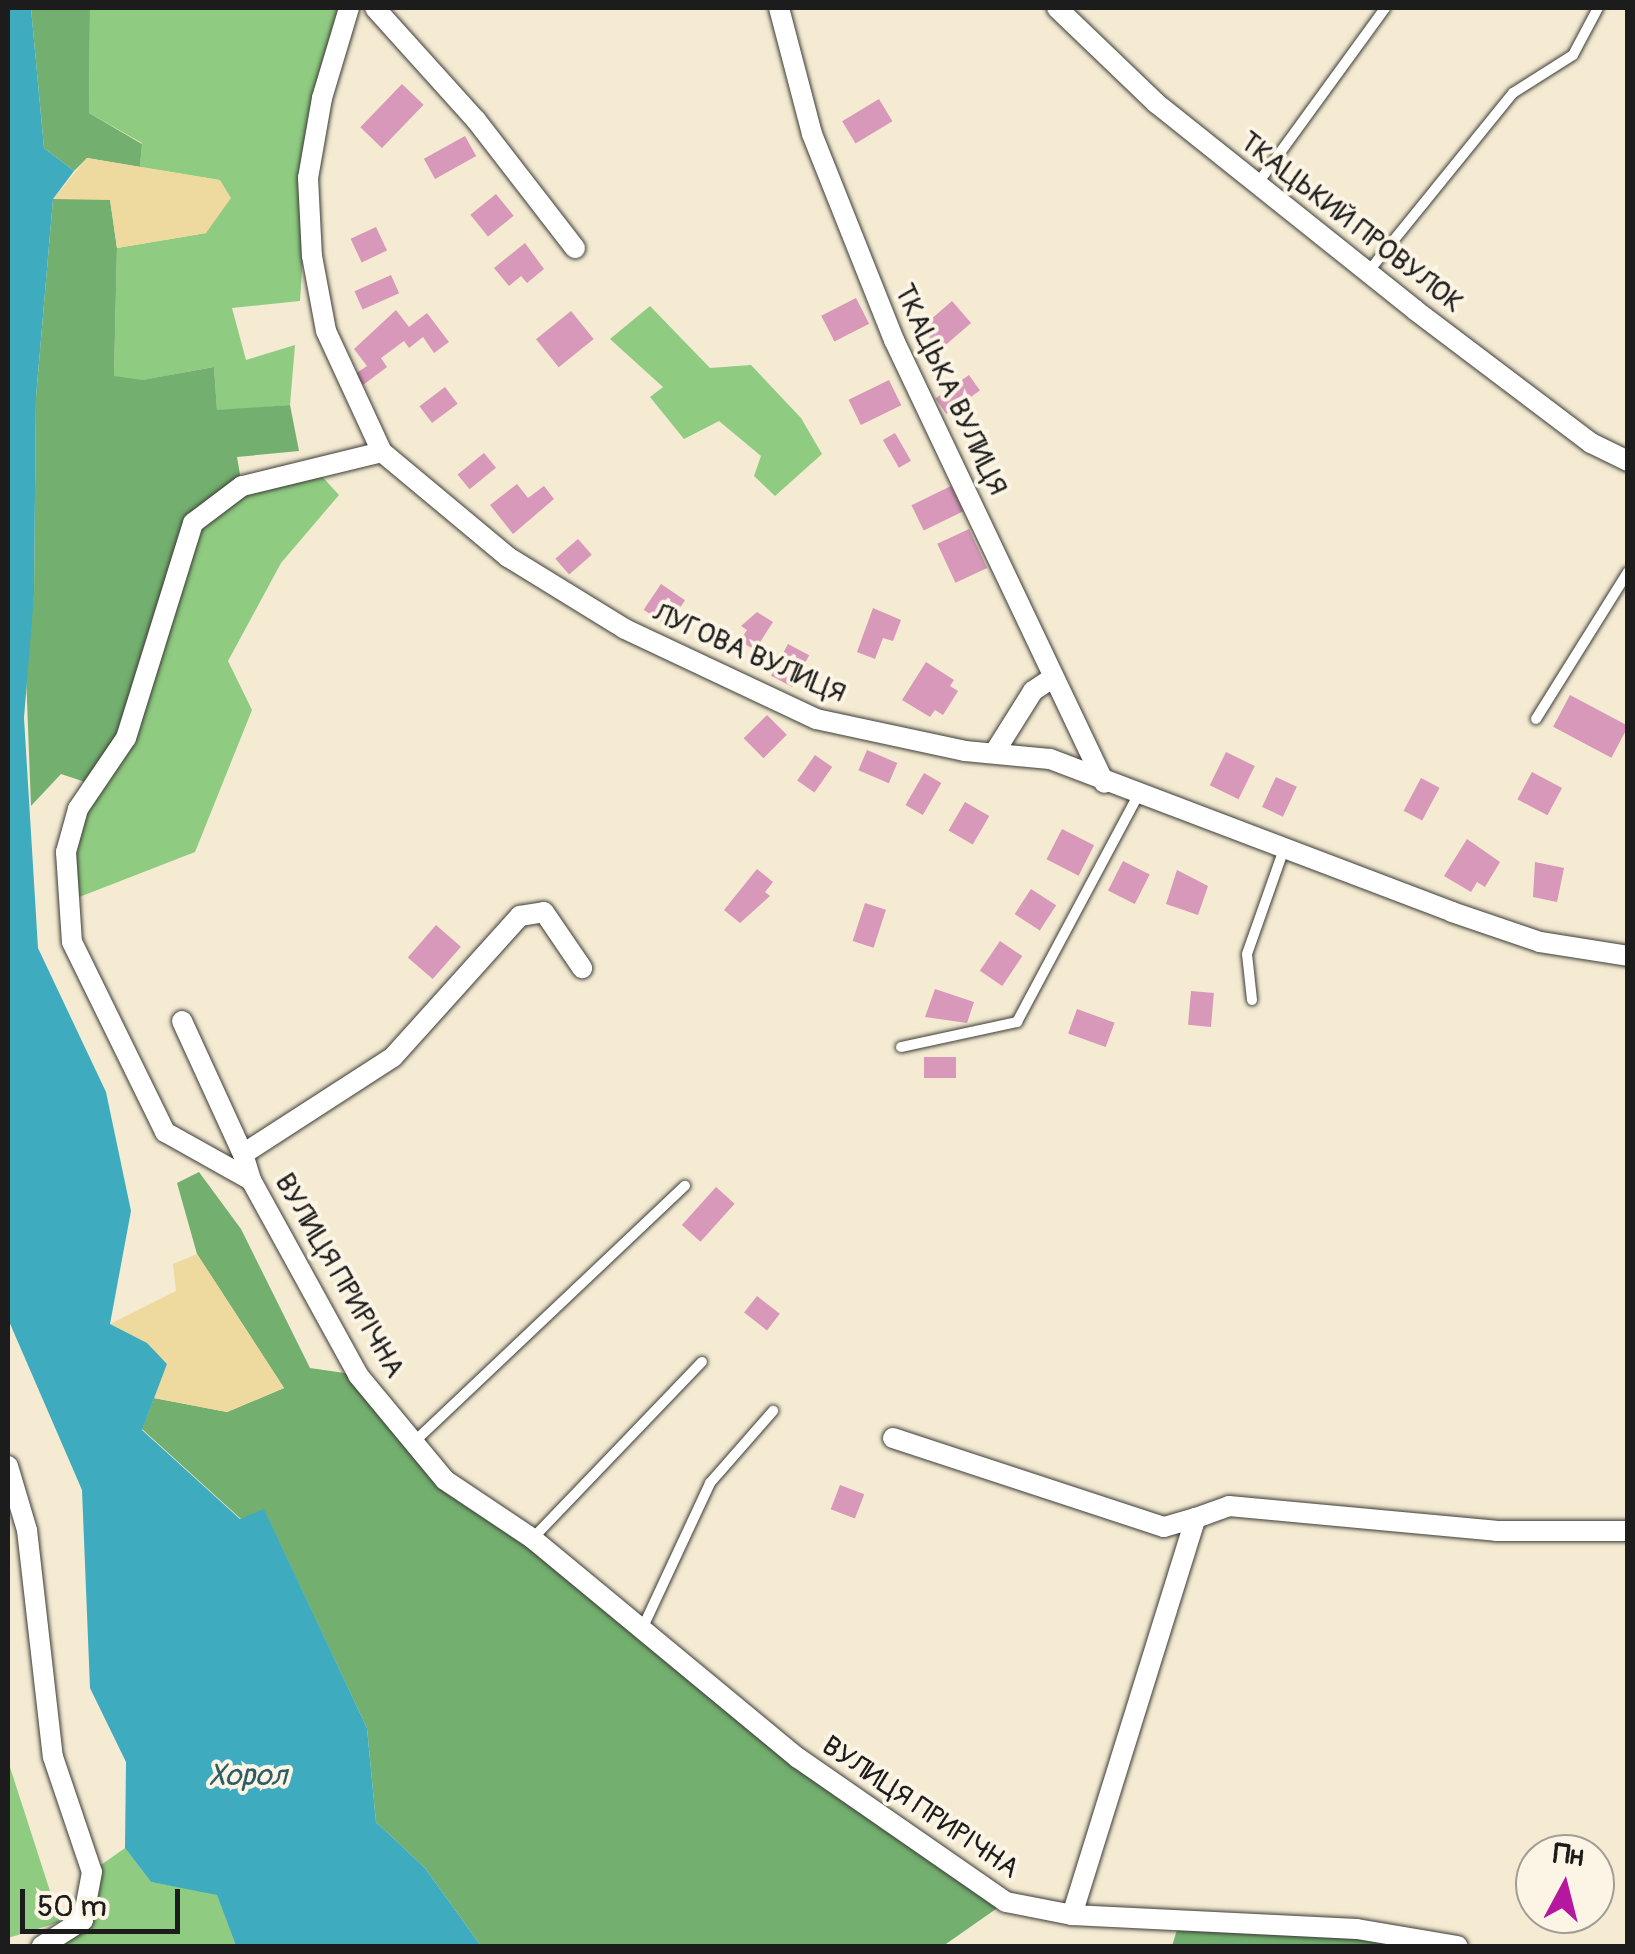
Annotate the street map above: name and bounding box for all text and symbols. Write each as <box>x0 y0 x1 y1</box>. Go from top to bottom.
street label: ТКАЦЬКИЙ ПРОВУЛОК <box>1233 125 1469 321</box>
street label: ТКАЦЬКА ВУЛИЦЯ <box>886 279 1014 501</box>
street label: ЛУГОВА ВУЛИЦЯ <box>648 597 850 711</box>
street label: ВУЛИЦЯ ПРИРІЧНА <box>267 1168 411 1384</box>
street label: ВУЛИЦЯ ПРИРІЧНА <box>815 1730 1025 1886</box>
water label: Хорол <box>209 1758 287 1794</box>
north arrow <box>1515 1834 1615 1934</box>
text: Пн <box>1551 1836 1586 1875</box>
scale bar <box>25 1869 185 1931</box>
text: 50 m <box>37 1888 107 1925</box>

